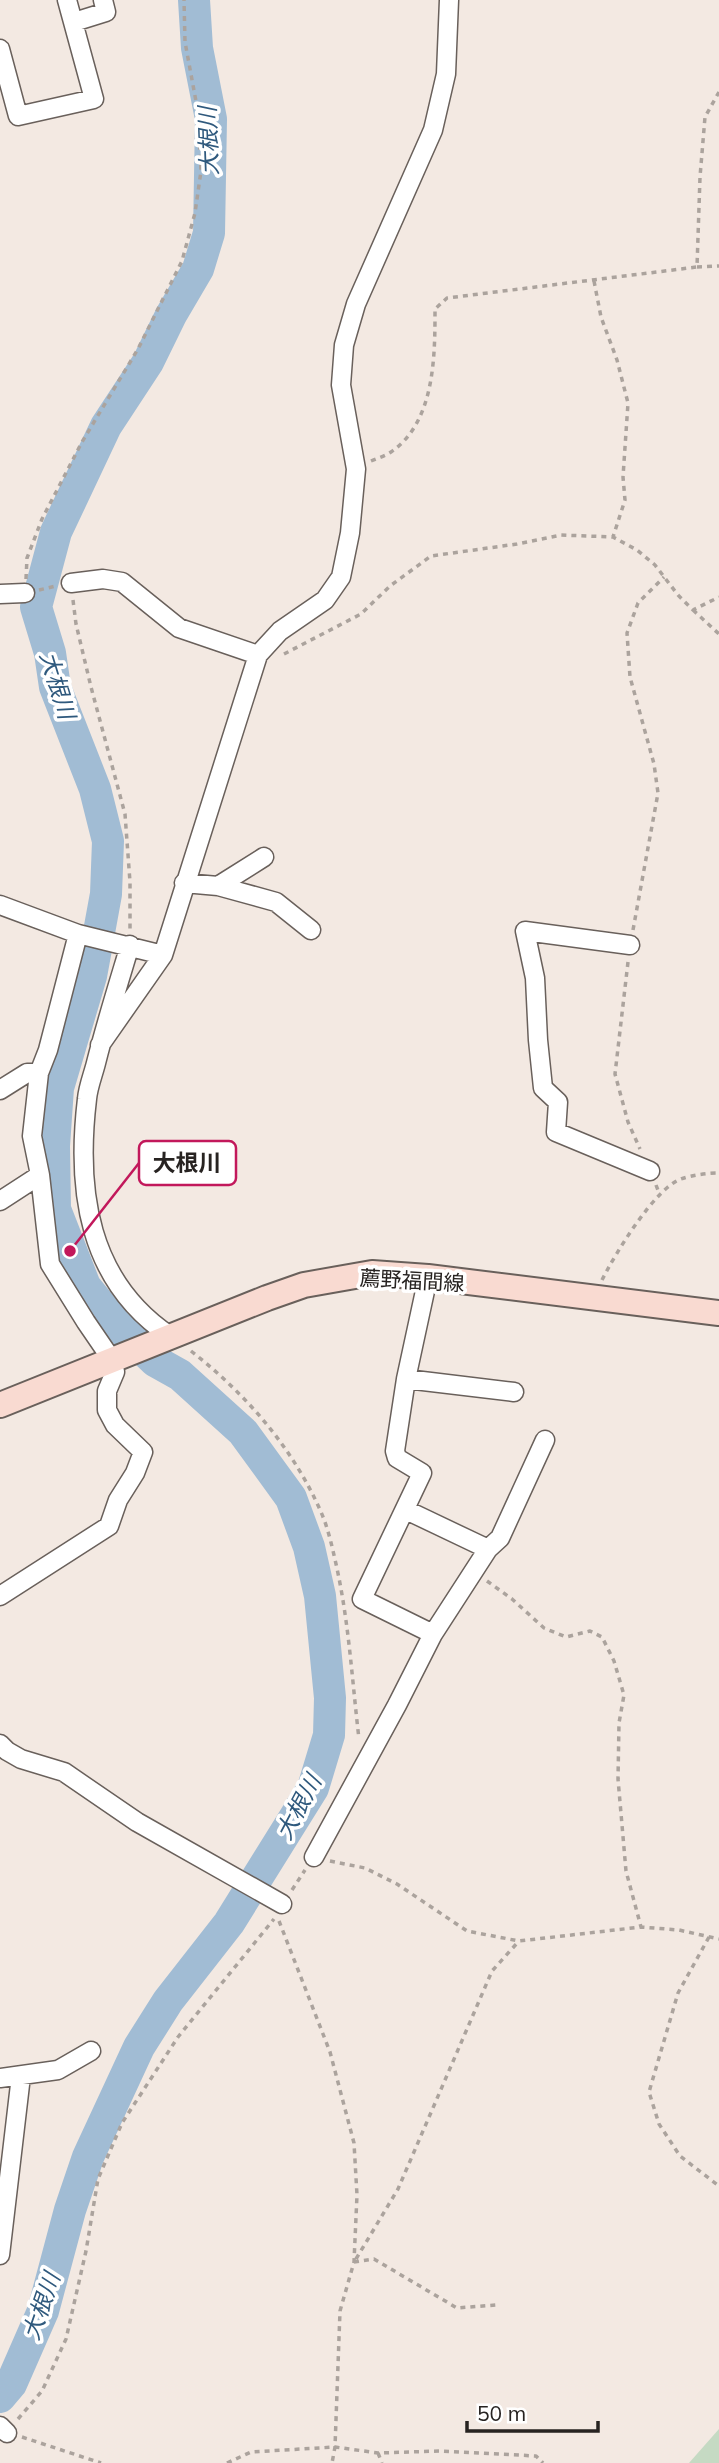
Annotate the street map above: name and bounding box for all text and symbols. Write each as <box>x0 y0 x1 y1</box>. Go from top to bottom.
water label: 大根川 <box>192 103 224 176</box>
water label: 大根川 <box>34 648 83 725</box>
callout: 大根川 <box>139 1141 236 1185</box>
text: 大根川 <box>153 1148 222 1177</box>
street label: 薦野福間線 <box>359 1264 465 1296</box>
water label: 大根川 <box>269 1767 328 1844</box>
water label: 大根川 <box>16 2266 67 2343</box>
scale bar <box>467 2390 598 2434</box>
text: 50 m <box>477 2400 526 2426</box>

